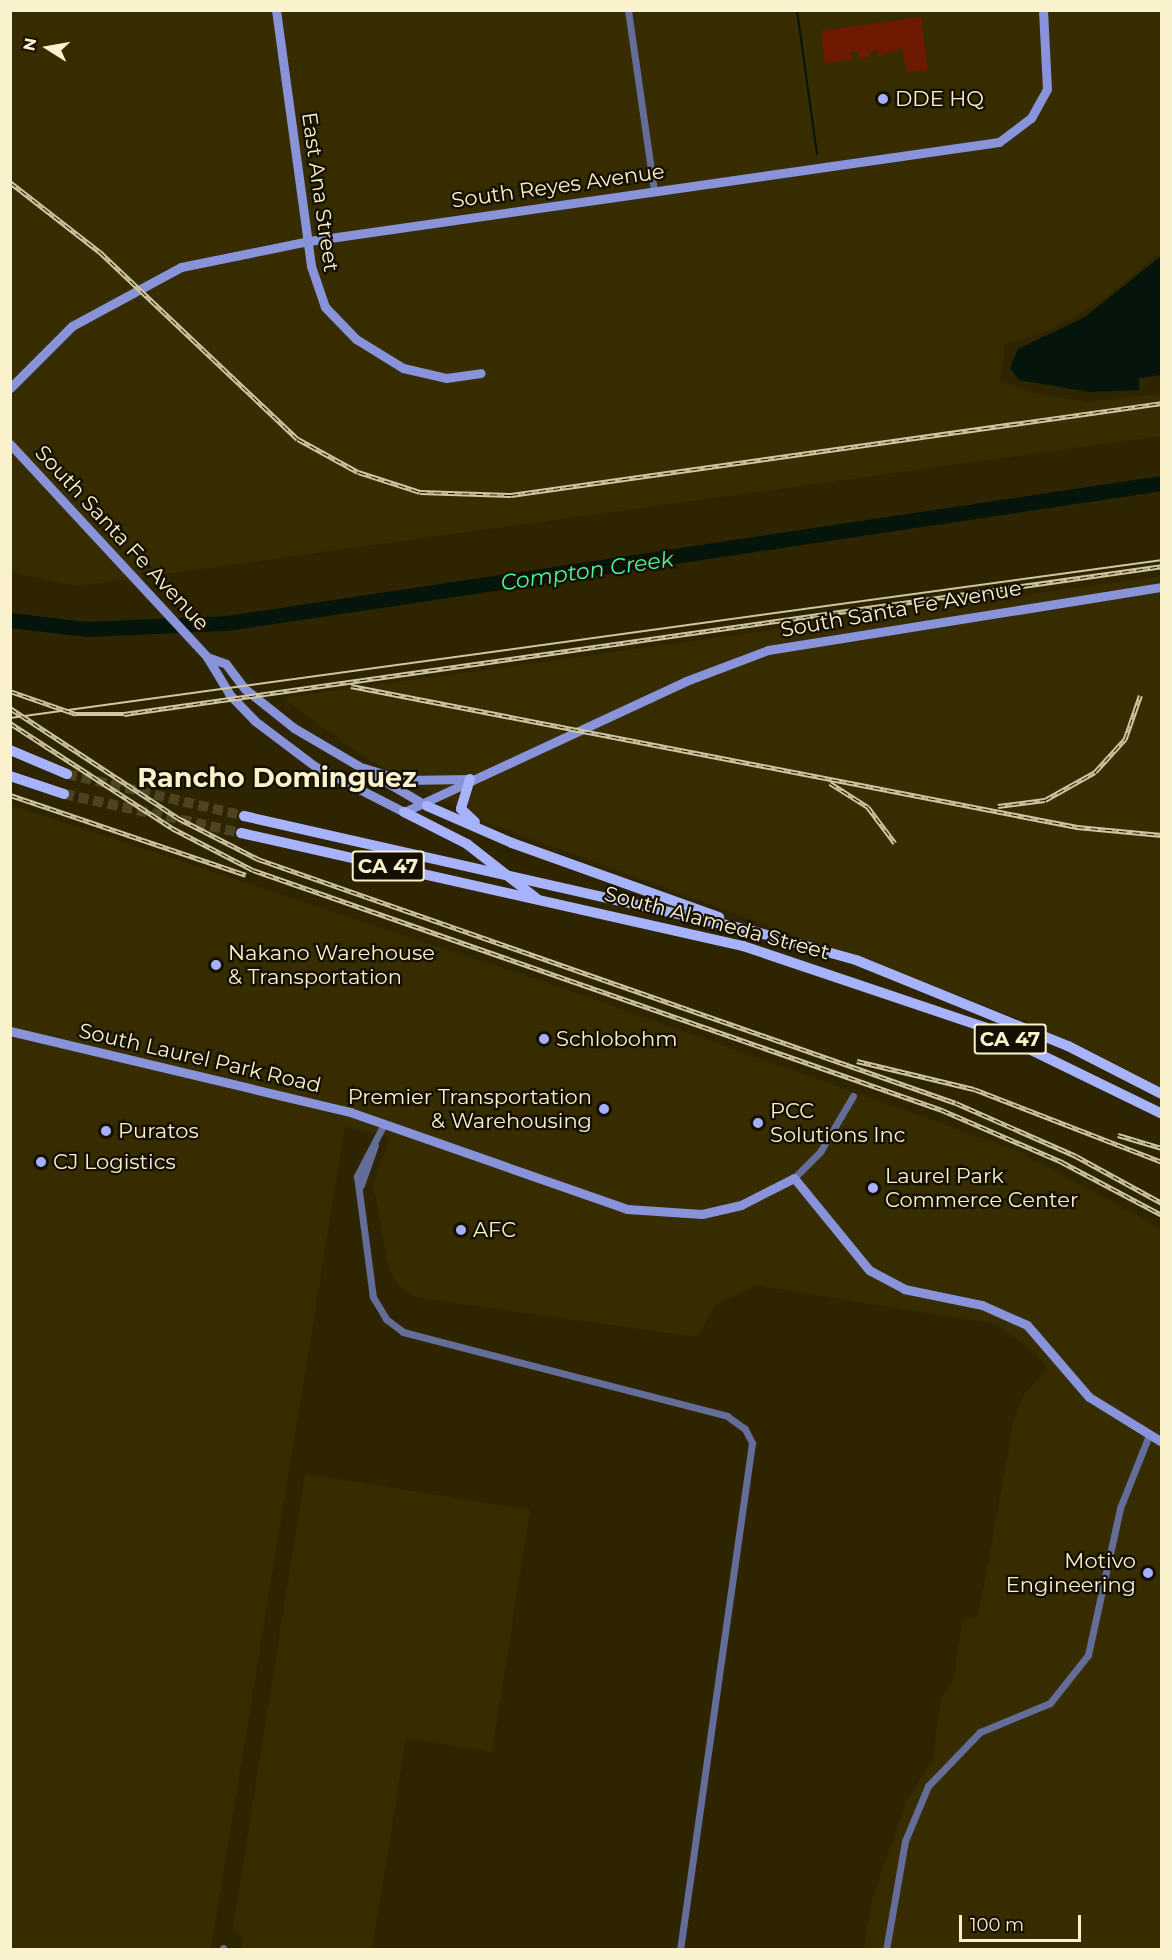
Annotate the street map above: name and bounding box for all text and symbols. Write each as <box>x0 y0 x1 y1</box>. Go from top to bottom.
north arrow <box>18 18 78 78</box>
text: N <box>19 36 40 53</box>
place label: DDE HQ <box>895 86 984 112</box>
marker: DDE HQ <box>876 92 890 106</box>
street label: East Ana Street <box>296 110 344 274</box>
street label: South Reyes Avenue <box>450 159 666 213</box>
street label: South Santa Fe Avenue <box>29 440 215 636</box>
water label: Compton Creek <box>499 546 675 596</box>
street label: South Santa Fe Avenue <box>779 575 1023 643</box>
district label: Rancho Dominguez <box>137 762 417 794</box>
road number: CA 47 <box>350 849 426 883</box>
street label: South Alameda Street <box>602 881 832 965</box>
place label: Nakano Warehouse & Transportation <box>228 940 435 990</box>
marker: Nakano Warehouse & Transportation <box>209 958 223 972</box>
street label: South Laurel Park Road <box>77 1018 323 1098</box>
road number: CA 47 <box>972 1022 1048 1056</box>
place label: Schlobohm <box>556 1026 677 1052</box>
marker: Schlobohm <box>537 1032 551 1046</box>
place label: Premier Transportation & Warehousing <box>348 1084 592 1134</box>
place label: PCC Solutions Inc <box>770 1098 905 1148</box>
marker: Premier Transportation & Warehousing <box>597 1102 611 1116</box>
marker: PCC Solutions Inc <box>751 1116 765 1130</box>
place label: Puratos <box>118 1118 199 1144</box>
marker: Puratos <box>99 1124 113 1138</box>
place label: CJ Logistics <box>53 1149 176 1175</box>
marker: CJ Logistics <box>34 1155 48 1169</box>
place label: Laurel Park Commerce Center <box>885 1163 1078 1213</box>
marker: Laurel Park Commerce Center <box>866 1181 880 1195</box>
place label: AFC <box>473 1217 516 1243</box>
marker: AFC <box>454 1223 468 1237</box>
place label: Motivo Engineering <box>1006 1548 1136 1598</box>
marker: Motivo Engineering <box>1141 1566 1155 1580</box>
scale bar <box>962 1903 1084 1941</box>
text: 100 m <box>970 1914 1024 1936</box>

